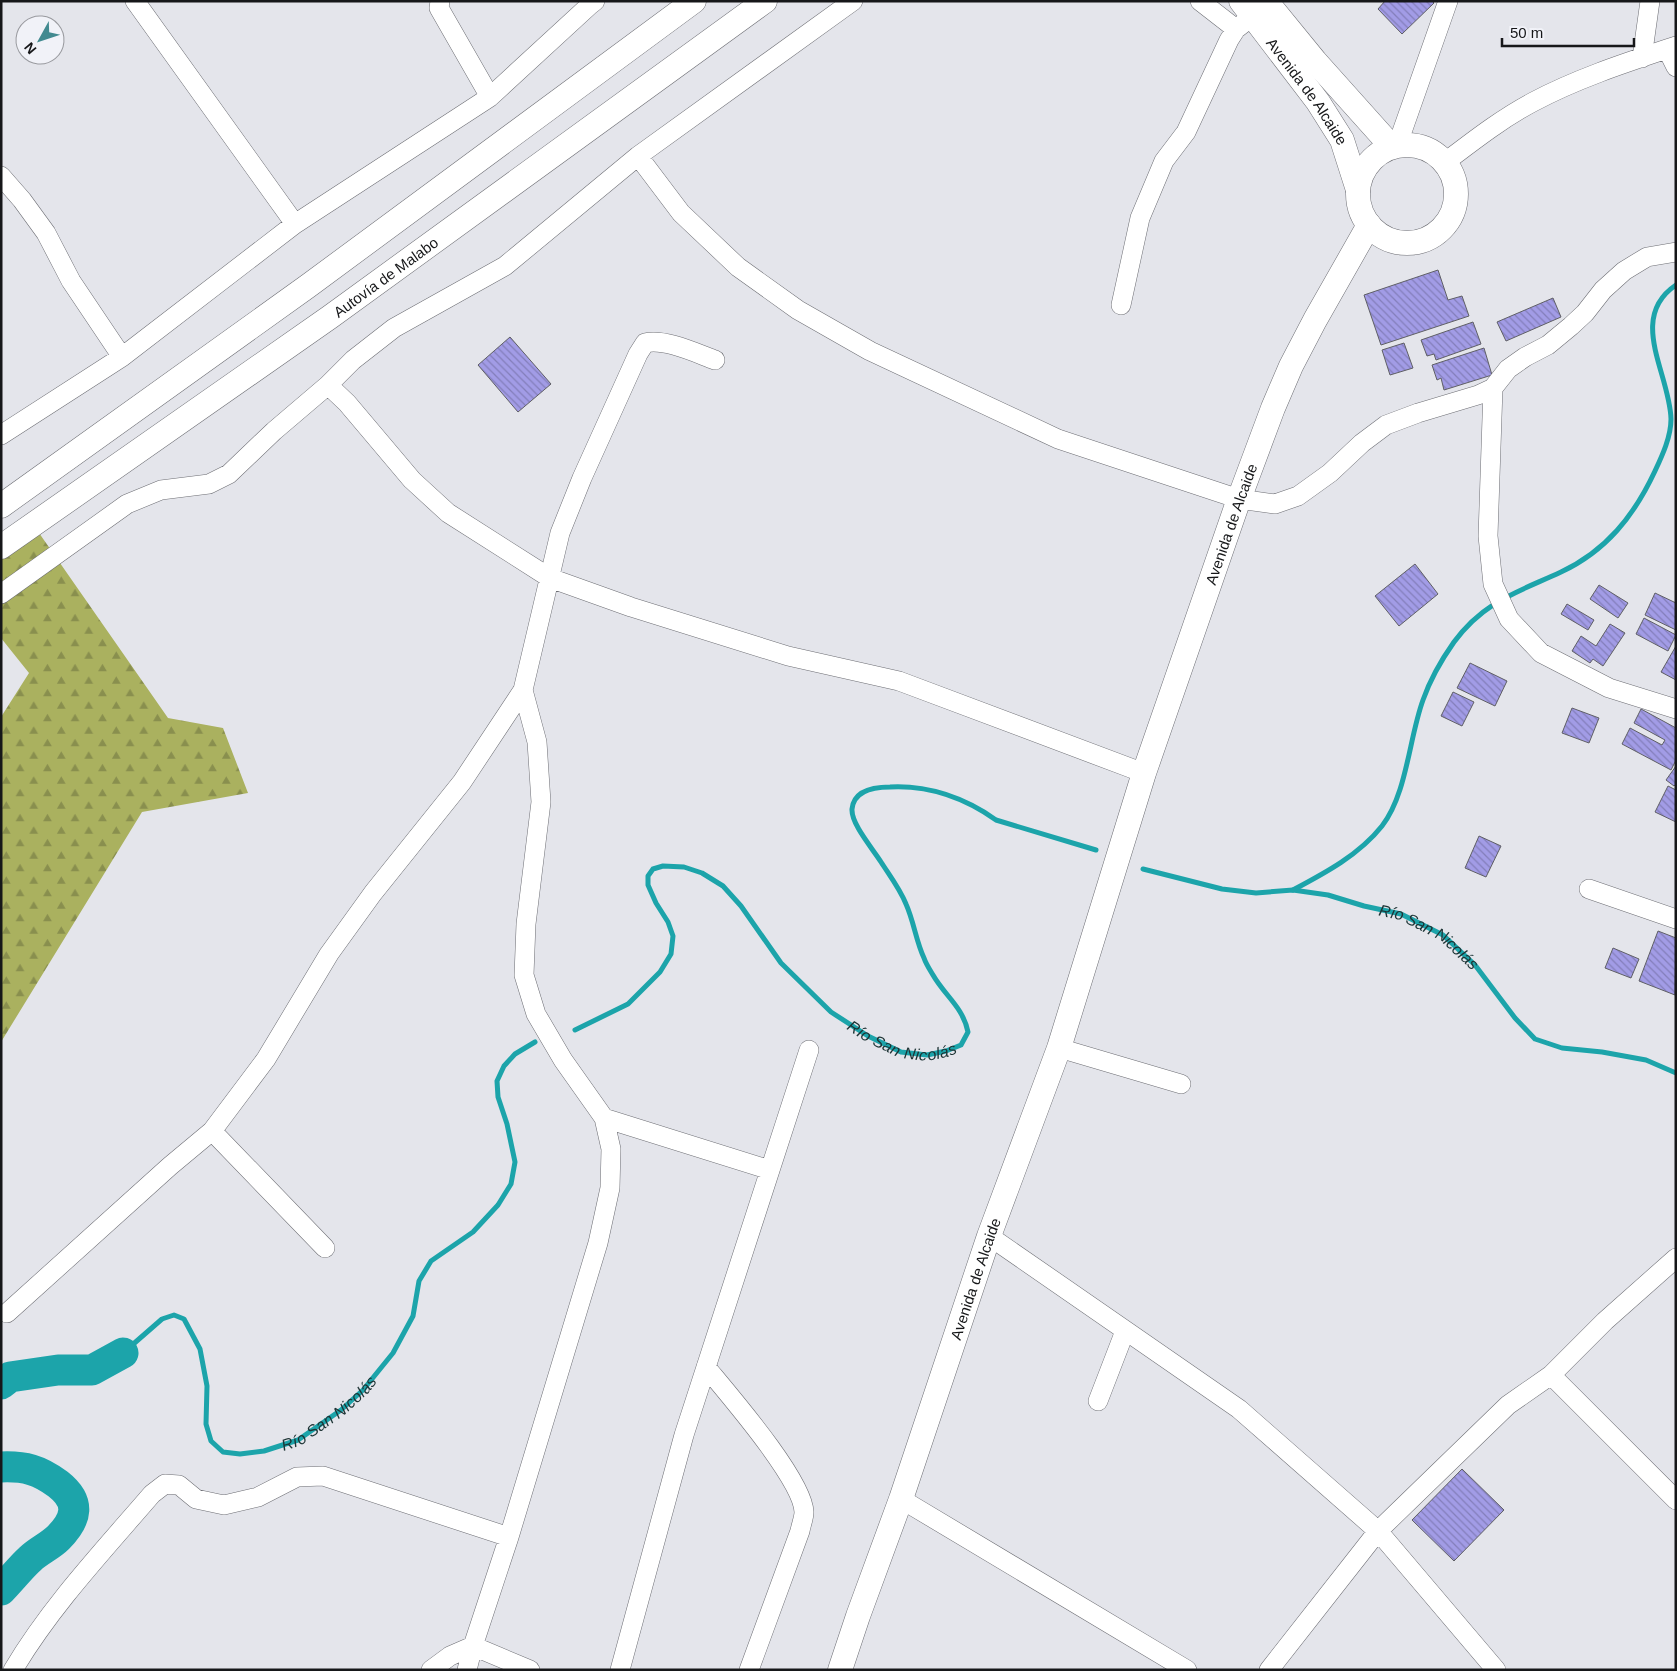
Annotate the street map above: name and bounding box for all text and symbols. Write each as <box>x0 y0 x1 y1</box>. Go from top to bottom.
north arrow <box>15 15 65 65</box>
scale bar <box>1502 15 1634 47</box>
text: 50 m <box>1510 24 1543 41</box>
street label: Avenida de Alcaide <box>1264 34 1351 148</box>
text: N <box>21 39 39 57</box>
street label: Autovía de Malabo <box>330 233 441 320</box>
street label: Avenida de Alcaide <box>1201 461 1260 587</box>
water label: Río San Nicolás <box>1378 901 1482 972</box>
water label: Río San Nicolás <box>845 1017 959 1063</box>
street label: Avenida de Alcaide <box>946 1215 1004 1342</box>
water label: Río San Nicolás <box>279 1373 379 1453</box>

